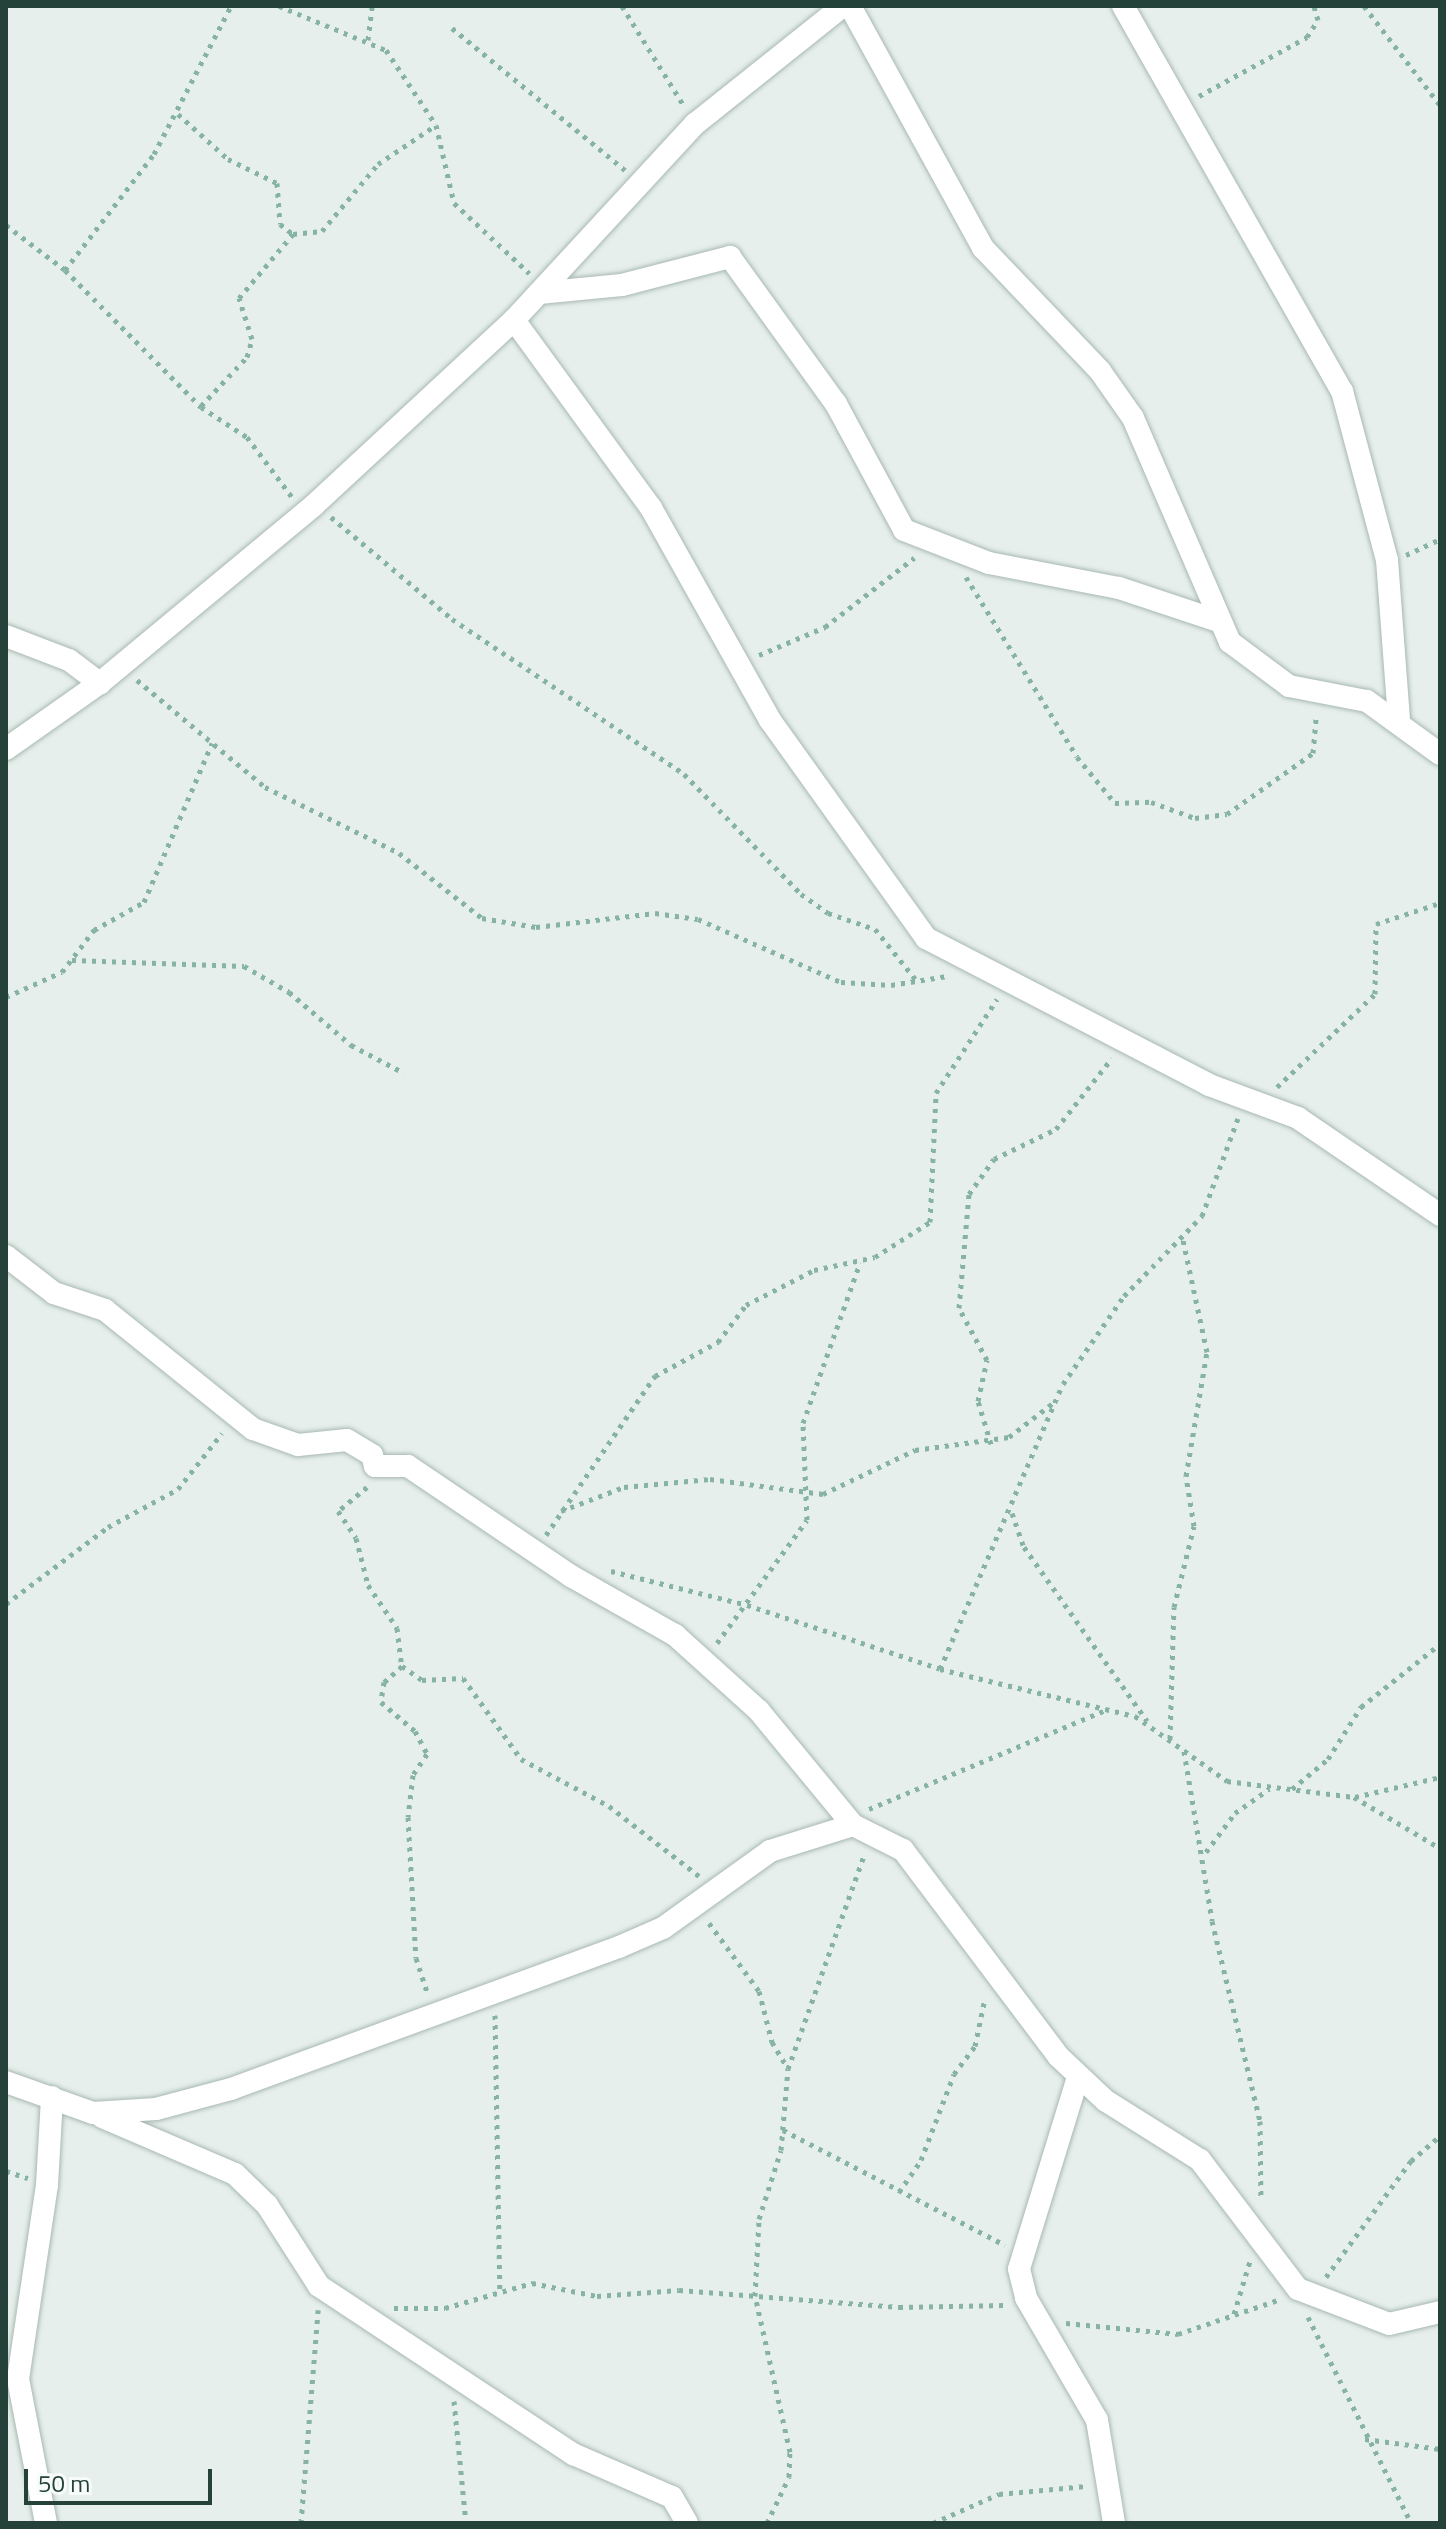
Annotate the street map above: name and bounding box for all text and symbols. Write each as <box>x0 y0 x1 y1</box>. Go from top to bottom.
scale bar <box>28 2453 216 2503</box>
text: 50 m <box>38 2465 90 2501</box>

